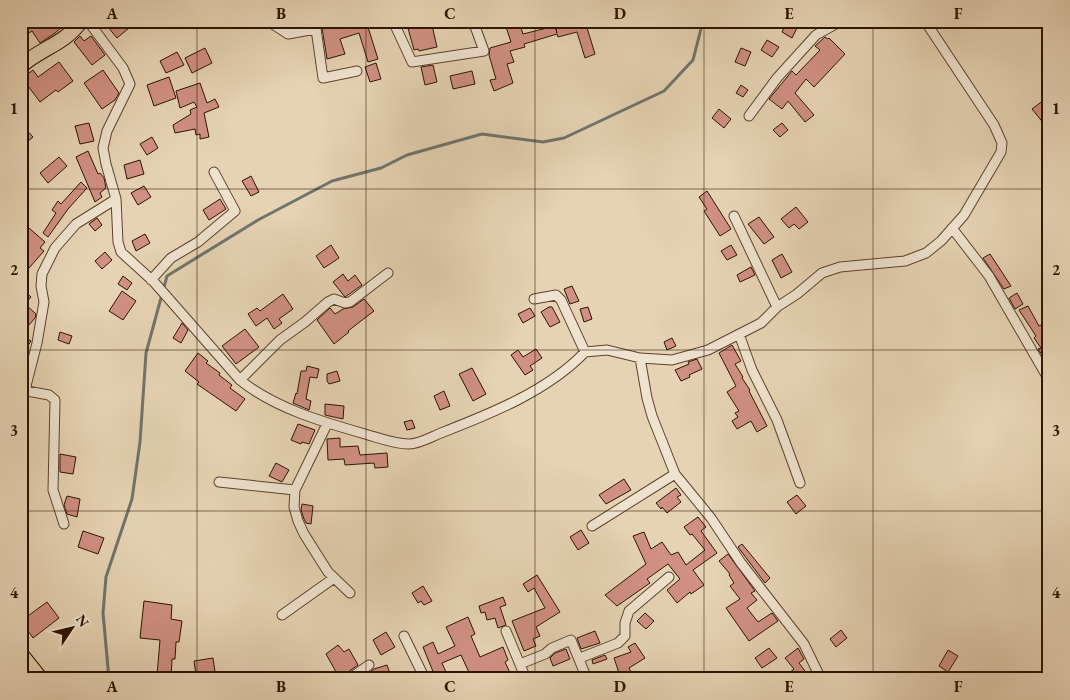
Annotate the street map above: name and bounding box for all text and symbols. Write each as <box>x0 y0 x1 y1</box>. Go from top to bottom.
text: A <box>105 3 118 24</box>
text: B <box>276 3 286 24</box>
text: C <box>444 3 456 24</box>
text: D <box>614 3 626 24</box>
text: E <box>784 3 794 24</box>
text: F <box>954 3 963 24</box>
text: 1 <box>10 98 18 119</box>
text: 1 <box>1052 98 1060 119</box>
text: 2 <box>10 259 19 280</box>
text: 2 <box>1052 259 1061 280</box>
text: 3 <box>10 420 18 441</box>
text: 3 <box>1052 420 1060 441</box>
text: 4 <box>10 582 19 603</box>
text: 4 <box>1052 582 1061 603</box>
north arrow <box>48 602 98 652</box>
text: N <box>72 611 94 631</box>
text: A <box>105 676 118 697</box>
text: B <box>276 676 286 697</box>
text: C <box>444 676 456 697</box>
text: D <box>614 676 626 697</box>
text: E <box>784 676 794 697</box>
text: F <box>954 676 963 697</box>

